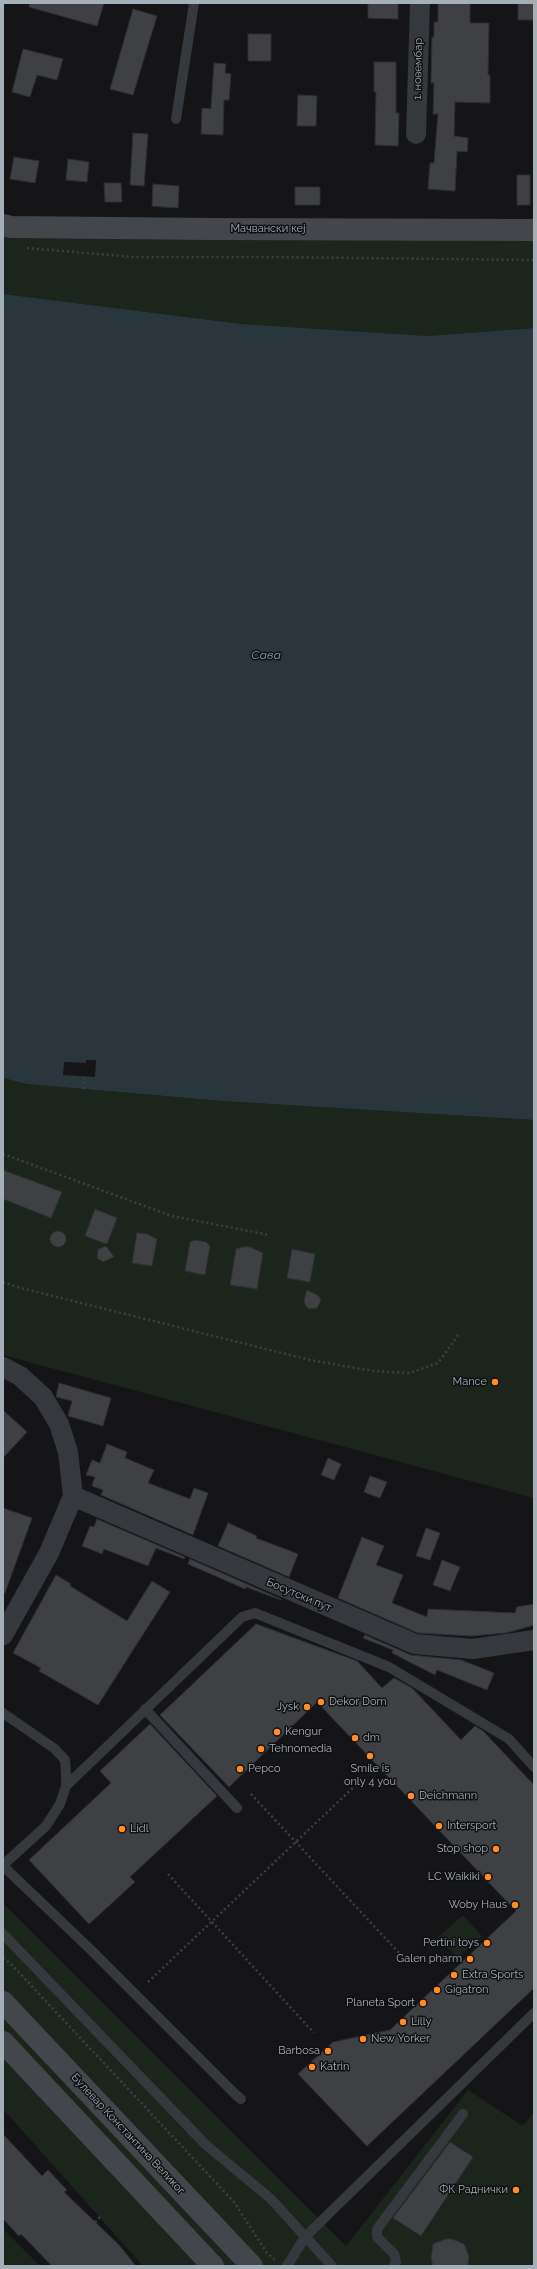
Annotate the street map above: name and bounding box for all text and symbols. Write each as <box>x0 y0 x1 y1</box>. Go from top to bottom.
street label: 1. новембар <box>411 38 425 100</box>
street label: Мачвански кеј <box>230 222 306 236</box>
water label: Сава <box>251 648 281 662</box>
place label: Mance <box>453 1375 487 1389</box>
marker: Mance <box>490 1377 500 1387</box>
street label: Босутски пут <box>264 1575 334 1615</box>
place label: Dekor Dom <box>329 1695 387 1709</box>
marker: Dekor Dom <box>316 1697 326 1707</box>
place label: Jysk <box>277 1700 299 1714</box>
marker: Jysk <box>302 1702 312 1712</box>
place label: Kengur <box>285 1725 322 1739</box>
marker: Kengur <box>272 1727 282 1737</box>
place label: dm <box>363 1731 380 1745</box>
marker: dm <box>350 1733 360 1743</box>
place label: Tehnomedia <box>269 1742 332 1756</box>
marker: Tehnomedia <box>256 1744 266 1754</box>
marker: Smile is only 4 you <box>365 1751 375 1761</box>
place label: Pepco <box>248 1762 281 1776</box>
place label: Smile is only 4 you <box>344 1762 396 1788</box>
marker: Pepco <box>235 1764 245 1774</box>
place label: Deichmann <box>419 1789 477 1803</box>
marker: Deichmann <box>406 1791 416 1801</box>
place label: Intersport <box>447 1819 496 1833</box>
marker: Intersport <box>434 1821 444 1831</box>
place label: Lidl <box>130 1822 149 1836</box>
marker: Lidl <box>117 1824 127 1834</box>
place label: Stop shop <box>437 1842 488 1856</box>
marker: Stop shop <box>491 1844 501 1854</box>
place label: LC Waikiki <box>428 1870 480 1884</box>
marker: LC Waikiki <box>483 1872 493 1882</box>
place label: Woby Haus <box>448 1898 507 1912</box>
marker: Woby Haus <box>510 1900 520 1910</box>
place label: Pertini toys <box>423 1936 479 1950</box>
marker: Pertini toys <box>482 1938 492 1948</box>
place label: Galen pharm <box>396 1952 462 1966</box>
marker: Galen pharm <box>465 1954 475 1964</box>
place label: Extra Sports <box>462 1968 523 1982</box>
marker: Extra Sports <box>449 1970 459 1980</box>
place label: Gigatron <box>445 1983 488 1997</box>
marker: Gigatron <box>432 1985 442 1995</box>
place label: Planeta Sport <box>346 1996 415 2010</box>
marker: Planeta Sport <box>418 1998 428 2008</box>
place label: Lilly <box>411 2015 432 2029</box>
marker: Lilly <box>398 2017 408 2027</box>
place label: New Yorker <box>371 2032 430 2046</box>
marker: New Yorker <box>358 2034 368 2044</box>
place label: Barbosa <box>278 2044 320 2058</box>
marker: Barbosa <box>323 2046 333 2056</box>
place label: Katrin <box>320 2060 349 2074</box>
marker: Katrin <box>307 2062 317 2072</box>
street label: Булевар Константина Великог <box>68 2071 188 2197</box>
place label: ФК Раднички <box>439 2183 508 2197</box>
marker: ФК Раднички <box>511 2185 521 2195</box>

